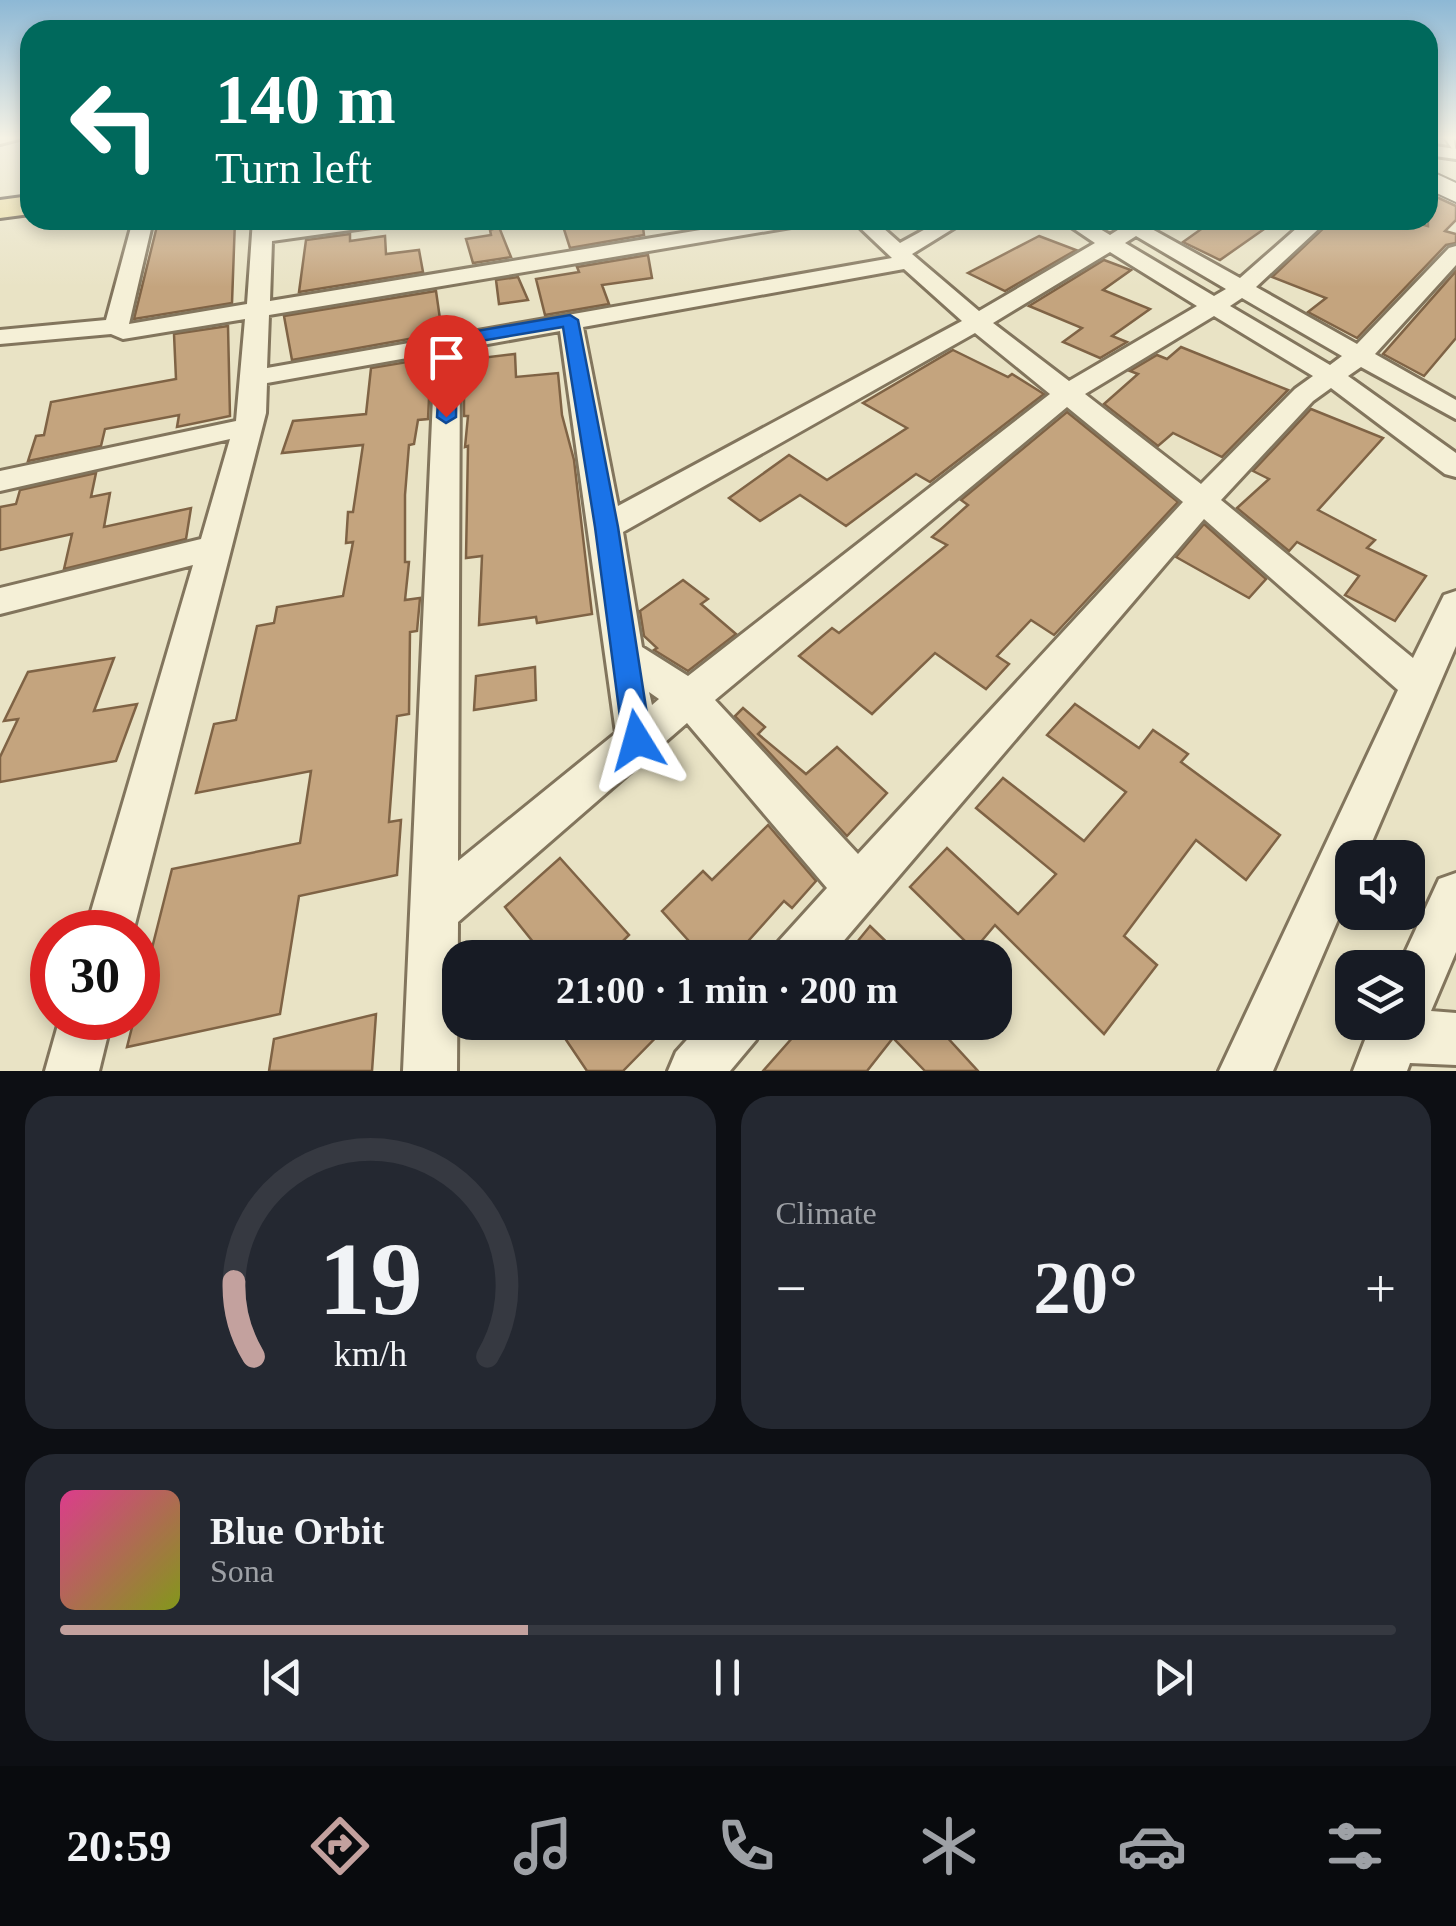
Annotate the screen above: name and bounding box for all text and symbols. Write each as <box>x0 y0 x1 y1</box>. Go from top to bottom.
icon: left <box>50 60 180 190</box>
text: 140 m <box>215 61 396 138</box>
text: Turn left <box>215 143 372 193</box>
pin <box>404 315 489 418</box>
icon: arrive <box>419 330 474 385</box>
position arrow <box>585 688 689 792</box>
map controls <box>1335 840 1425 1040</box>
button: sound <box>1335 840 1425 930</box>
speed limit sign: 30 <box>30 910 160 1040</box>
button: layers <box>1335 950 1425 1040</box>
text: 21:00 · 1 min · 200 m <box>556 969 898 1011</box>
text: Climate <box>776 1195 877 1231</box>
text: 19 <box>318 1221 422 1336</box>
text: 20° <box>1033 1246 1138 1329</box>
text: − <box>776 1258 807 1319</box>
text: + <box>1365 1258 1396 1319</box>
text: km/h <box>334 1334 407 1374</box>
text: Blue Orbit <box>210 1510 384 1552</box>
text: Sona <box>210 1553 274 1589</box>
icon: previous <box>255 1650 310 1705</box>
icon: pause <box>700 1650 755 1705</box>
icon: next <box>1146 1650 1201 1705</box>
icon: directions <box>305 1811 375 1881</box>
icon: music <box>508 1811 578 1881</box>
icon: phone <box>711 1811 781 1881</box>
icon: climate <box>914 1811 984 1881</box>
icon: car <box>1117 1811 1187 1881</box>
icon: filters <box>1320 1811 1390 1881</box>
text: 20:59 <box>67 1821 172 1871</box>

